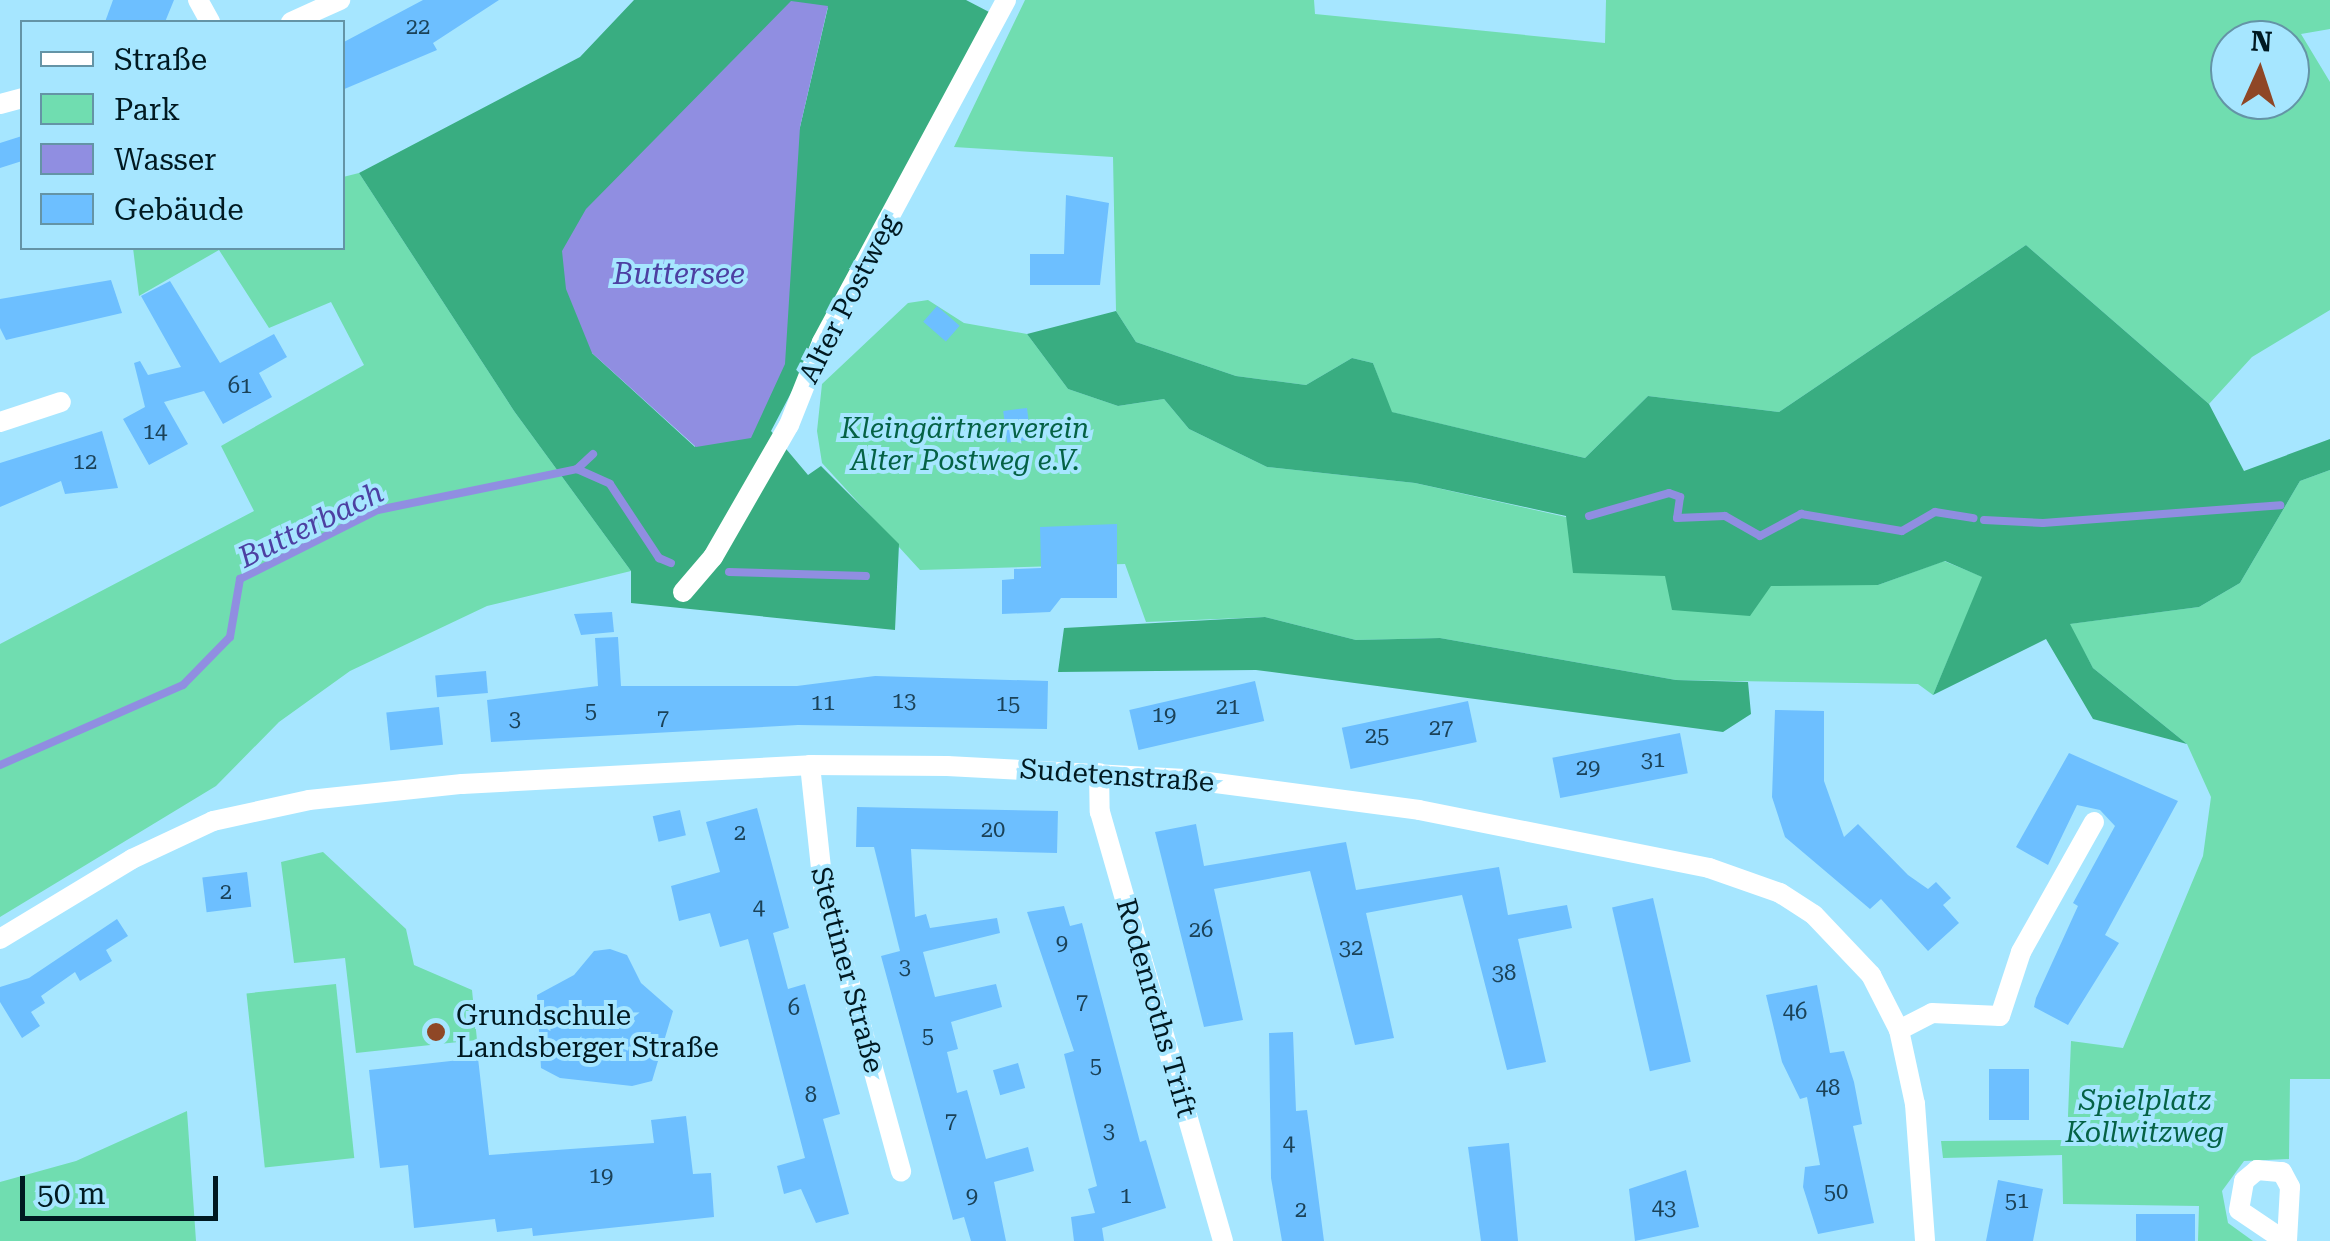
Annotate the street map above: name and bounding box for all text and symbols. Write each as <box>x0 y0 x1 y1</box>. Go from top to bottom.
house number: 22 <box>406 14 430 40</box>
legend <box>20 20 345 250</box>
north arrow <box>2210 20 2310 120</box>
text: N <box>2250 24 2273 59</box>
text: Straße <box>114 42 207 77</box>
text: Park <box>114 92 180 127</box>
text: Wasser <box>114 142 216 177</box>
text: Gebäude <box>114 192 244 227</box>
street label: Alter Postweg <box>792 209 906 389</box>
water label: Buttersee <box>613 256 745 292</box>
house number: 61 <box>228 373 252 399</box>
park label: Kleingärtnerverein Alter Postweg e.V. <box>841 412 1089 478</box>
house number: 14 <box>143 419 167 445</box>
house number: 12 <box>73 449 97 475</box>
water label: Butterbach <box>232 474 390 576</box>
house number: 13 <box>892 688 916 714</box>
house number: 11 <box>811 690 835 716</box>
house number: 15 <box>996 691 1020 717</box>
house number: 21 <box>1216 694 1240 720</box>
house number: 5 <box>585 698 597 724</box>
house number: 19 <box>1152 702 1176 728</box>
house number: 7 <box>657 705 669 731</box>
house number: 3 <box>509 706 521 732</box>
house number: 27 <box>1429 715 1453 741</box>
house number: 25 <box>1365 723 1389 749</box>
house number: 31 <box>1641 747 1665 773</box>
street label: Sudetenstraße <box>1019 752 1215 800</box>
house number: 29 <box>1576 755 1600 781</box>
house number: 20 <box>981 817 1005 843</box>
house number: 2 <box>734 820 746 846</box>
street label: Stettiner Straße <box>803 863 891 1077</box>
house number: 2 <box>220 879 232 905</box>
house number: 4 <box>753 895 765 921</box>
street label: Rodenroths Trift <box>1109 895 1203 1121</box>
house number: 26 <box>1189 917 1213 943</box>
house number: 9 <box>1056 930 1068 956</box>
house number: 32 <box>1339 935 1363 961</box>
house number: 3 <box>899 954 911 980</box>
house number: 38 <box>1492 960 1516 986</box>
house number: 7 <box>1076 989 1088 1015</box>
house number: 6 <box>788 995 800 1021</box>
place label: Grundschule Landsberger Straße <box>456 999 719 1065</box>
house number: 46 <box>1783 999 1807 1025</box>
marker: Grundschule Landsberger Straße <box>425 1021 447 1043</box>
house number: 5 <box>922 1023 934 1049</box>
house number: 5 <box>1090 1053 1102 1079</box>
house number: 48 <box>1816 1075 1840 1101</box>
house number: 8 <box>805 1082 817 1108</box>
park label: Spielplatz Kollwitzweg <box>2066 1084 2224 1150</box>
house number: 7 <box>945 1108 957 1134</box>
house number: 3 <box>1103 1118 1115 1144</box>
house number: 4 <box>1283 1131 1295 1157</box>
scale bar <box>25 1156 222 1218</box>
house number: 19 <box>589 1163 613 1189</box>
text: 50 m <box>37 1176 106 1211</box>
house number: 50 <box>1824 1179 1848 1205</box>
house number: 9 <box>966 1183 978 1209</box>
house number: 1 <box>1120 1183 1132 1209</box>
house number: 51 <box>2005 1188 2029 1214</box>
house number: 43 <box>1652 1195 1676 1221</box>
house number: 2 <box>1295 1197 1307 1223</box>

